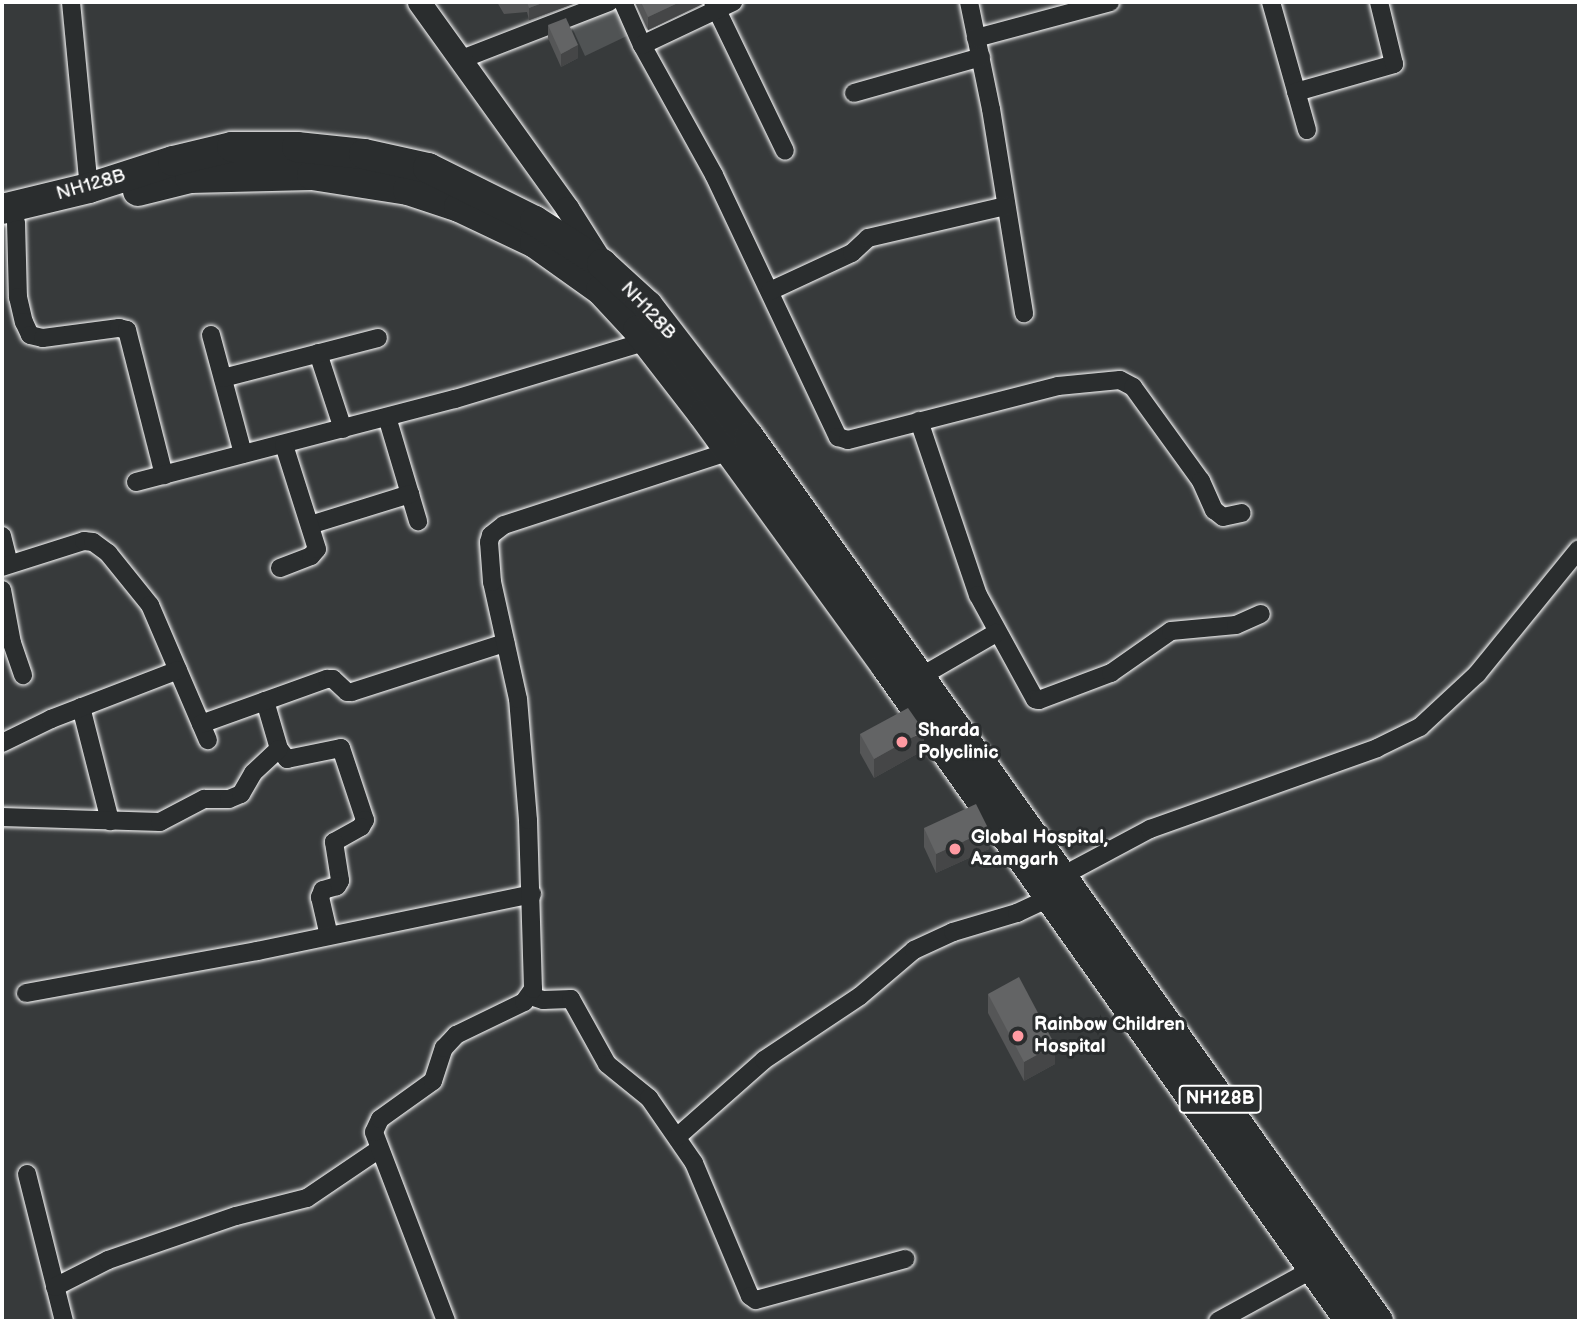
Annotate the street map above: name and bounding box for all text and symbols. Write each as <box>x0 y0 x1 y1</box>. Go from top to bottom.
street label: NH128B <box>54 164 128 206</box>
street label: NH128B <box>616 277 680 345</box>
place label: Sharda Polyclinic <box>918 720 999 764</box>
marker: Sharda Polyclinic <box>892 732 912 752</box>
place label: Global Hospital, Azamgarh <box>971 827 1108 871</box>
marker: Global Hospital, Azamgarh <box>945 839 965 859</box>
place label: Rainbow Children Hospital <box>1034 1014 1185 1058</box>
marker: Rainbow Children Hospital <box>1008 1026 1028 1046</box>
road number: NH128B <box>1178 1084 1262 1114</box>

